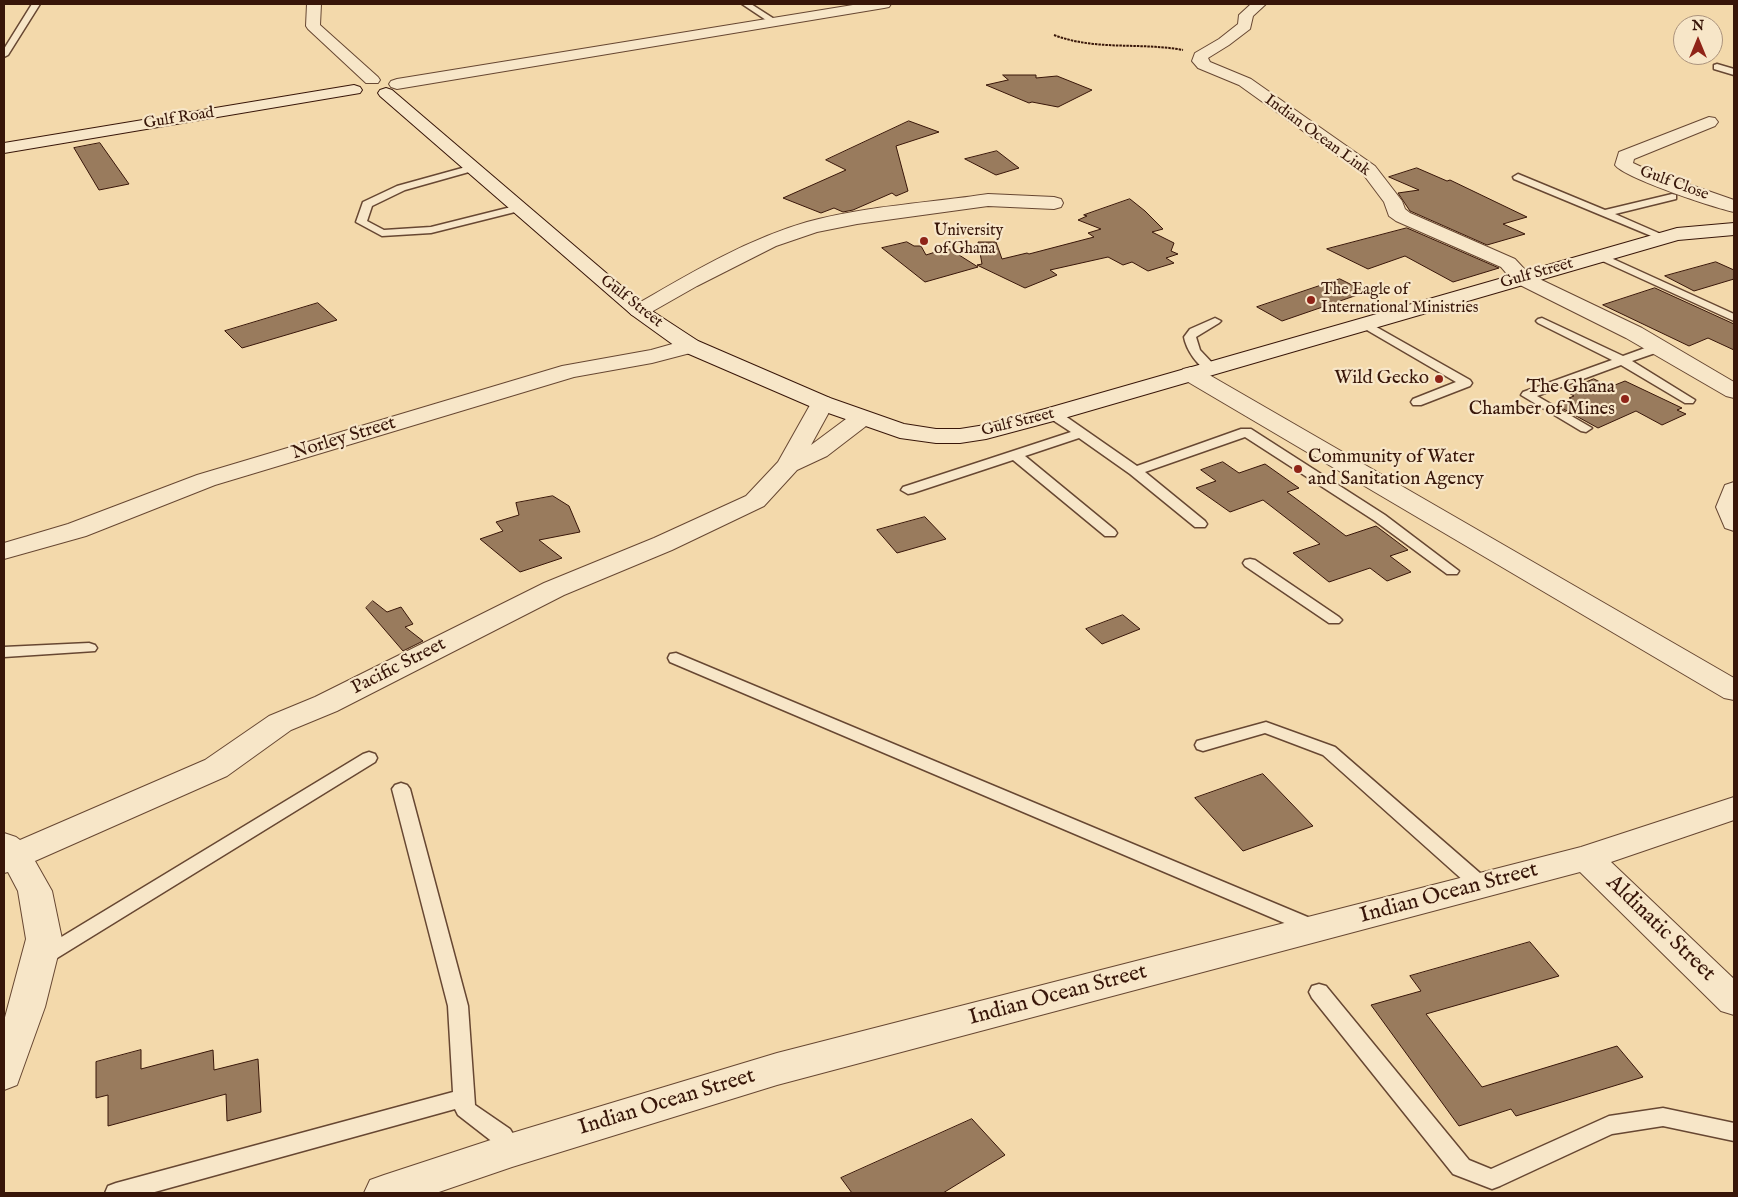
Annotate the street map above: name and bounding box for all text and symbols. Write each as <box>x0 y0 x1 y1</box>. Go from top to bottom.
north arrow <box>1673 15 1723 65</box>
text: N <box>1692 17 1704 35</box>
street label: Indian Ocean Link <box>1260 91 1374 181</box>
street label: Gulf Road <box>143 104 215 134</box>
street label: Gulf Close <box>1637 163 1711 205</box>
place label: University of Ghana <box>934 222 1003 260</box>
marker: University of Ghana <box>918 235 930 247</box>
street label: Gulf Street <box>1499 255 1575 293</box>
street label: Gulf Street <box>596 272 666 332</box>
place label: The Eagle of International Ministries <box>1321 281 1478 319</box>
marker: The Eagle of International Ministries <box>1305 294 1317 306</box>
place label: Wild Gecko <box>1334 368 1429 390</box>
marker: Wild Gecko <box>1433 373 1445 385</box>
place label: The Ghana Chamber of Mines <box>1469 377 1615 421</box>
marker: The Ghana Chamber of Mines <box>1619 393 1631 405</box>
street label: Gulf Street <box>980 405 1056 441</box>
street label: Norley Street <box>289 412 399 466</box>
place label: Community of Water and Sanitation Agency <box>1308 447 1484 491</box>
marker: Community of Water and Sanitation Agency <box>1292 463 1304 475</box>
street label: Pacific Street <box>348 633 450 701</box>
street label: Indian Ocean Street <box>1357 858 1541 930</box>
street label: Aldinatic Street <box>1600 870 1720 988</box>
street label: Indian Ocean Street <box>966 960 1150 1032</box>
street label: Indian Ocean Street <box>576 1064 758 1142</box>

